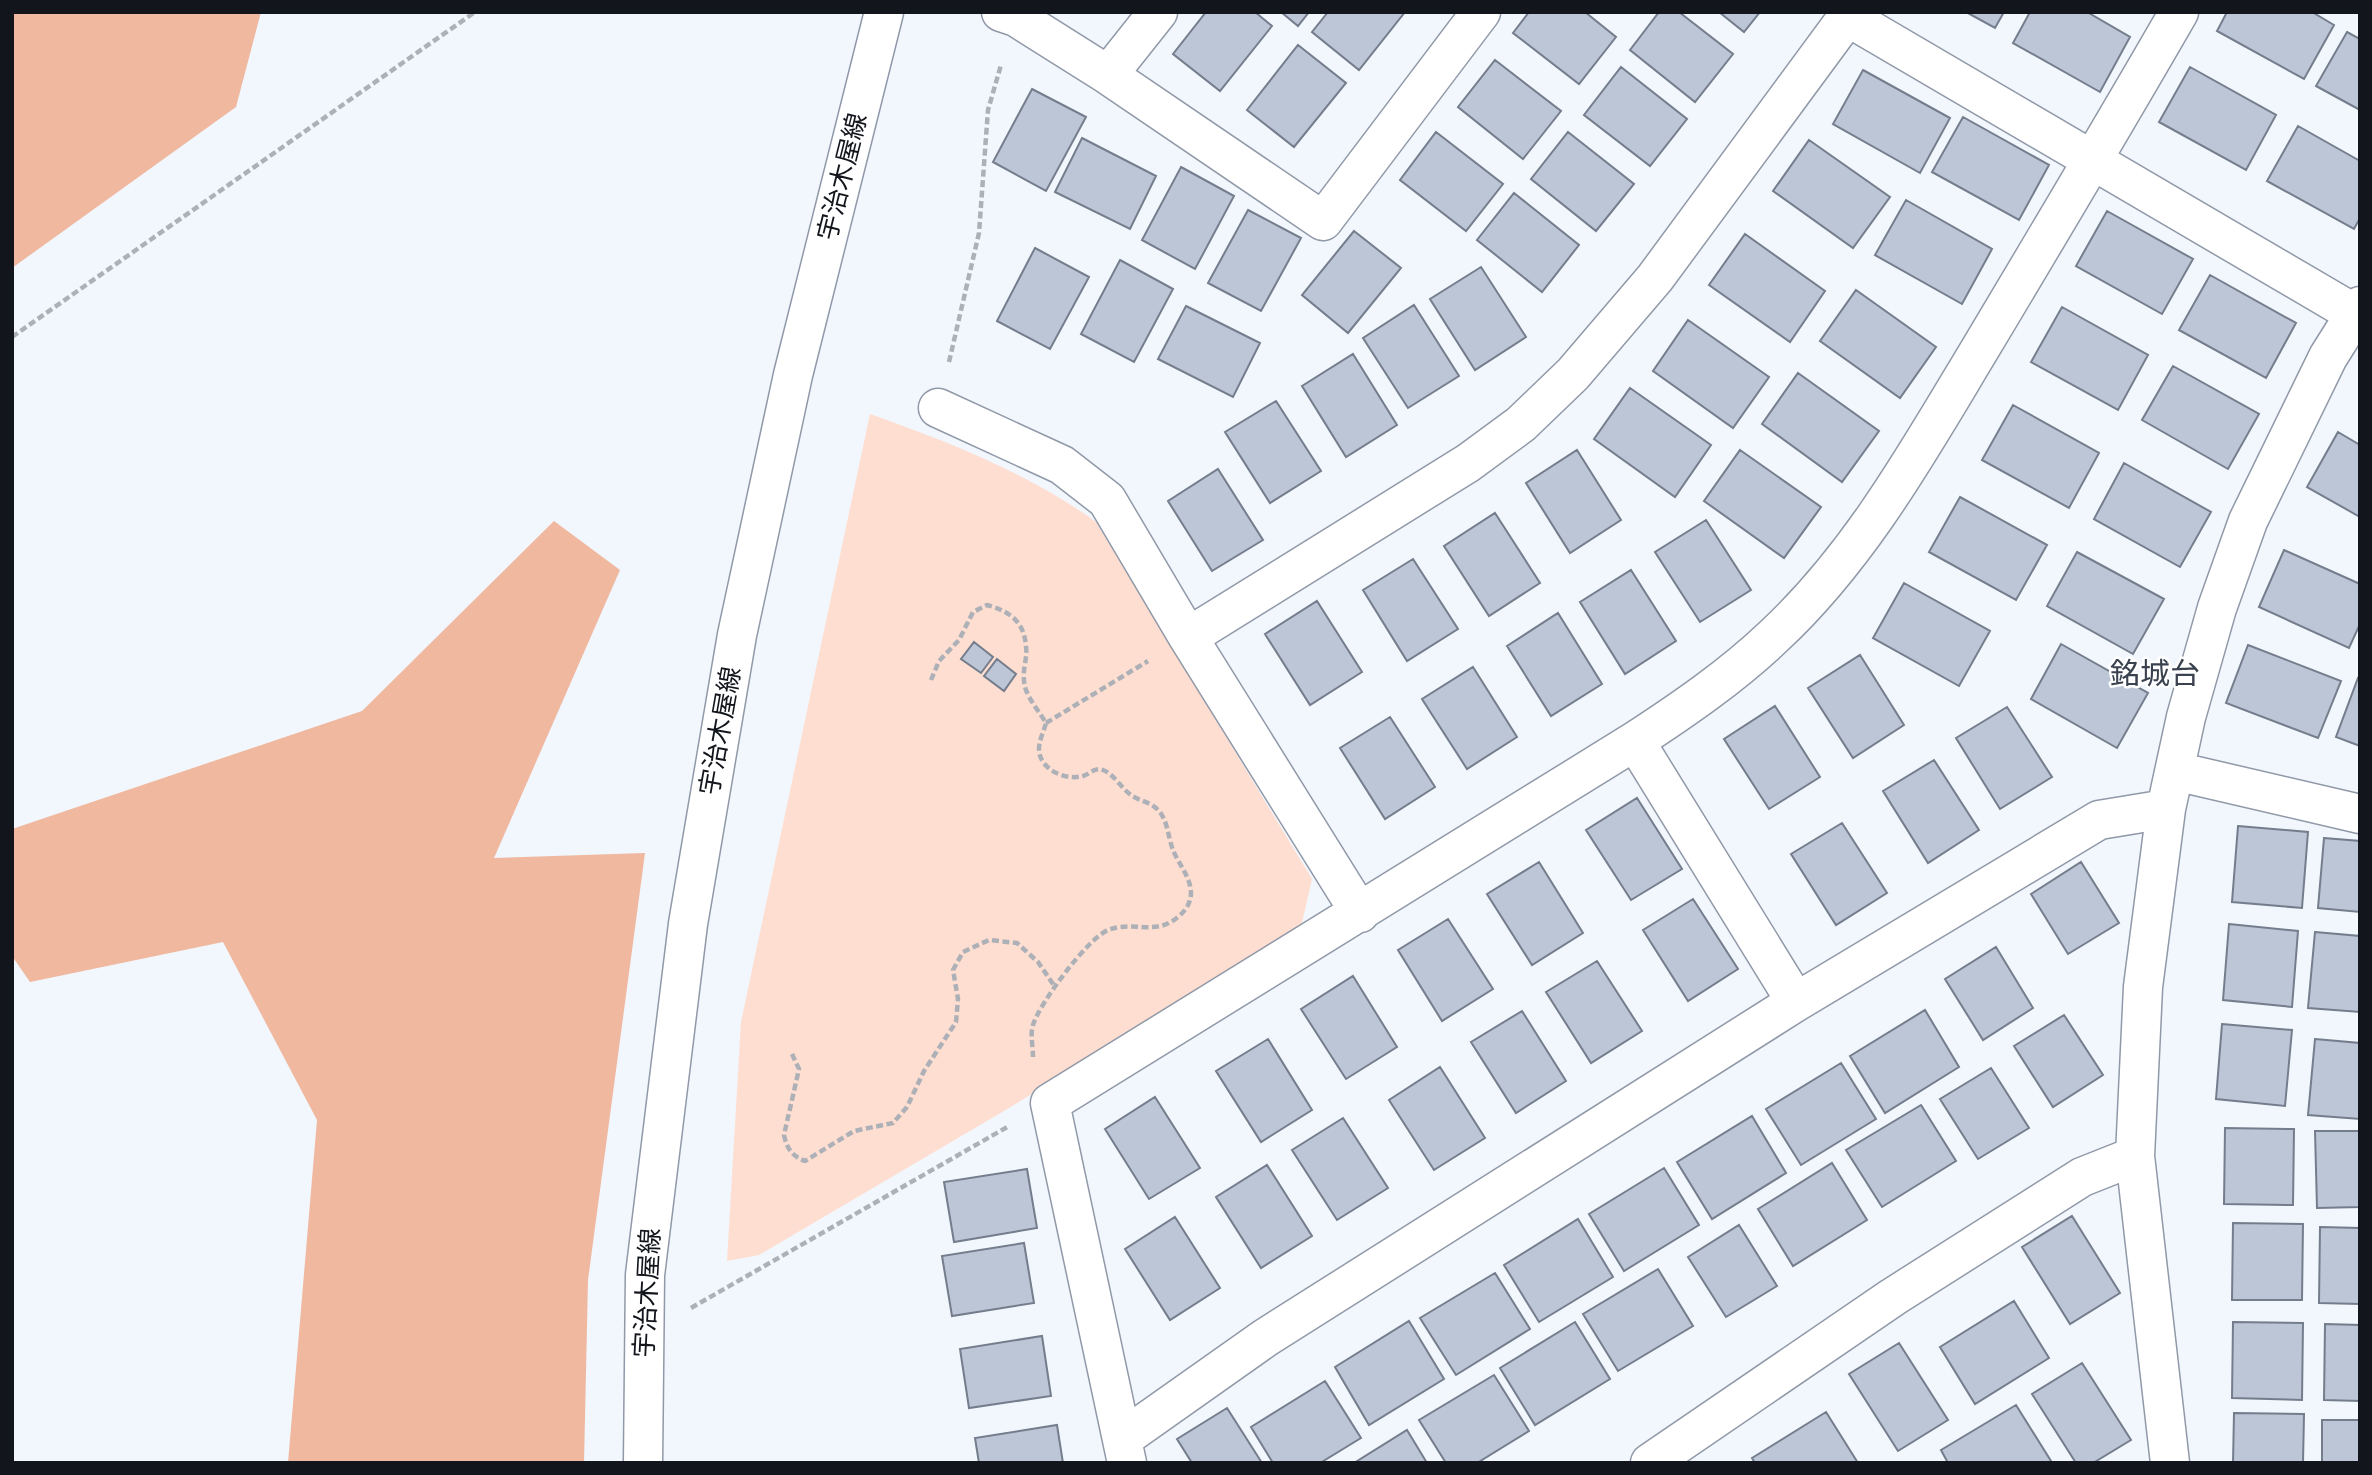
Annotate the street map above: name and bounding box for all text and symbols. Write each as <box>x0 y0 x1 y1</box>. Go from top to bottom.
street label: 宇治木屋線 <box>812 110 874 244</box>
district label: 銘城台 <box>2110 656 2200 693</box>
street label: 宇治木屋線 <box>694 664 748 798</box>
street label: 宇治木屋線 <box>629 1227 667 1359</box>

